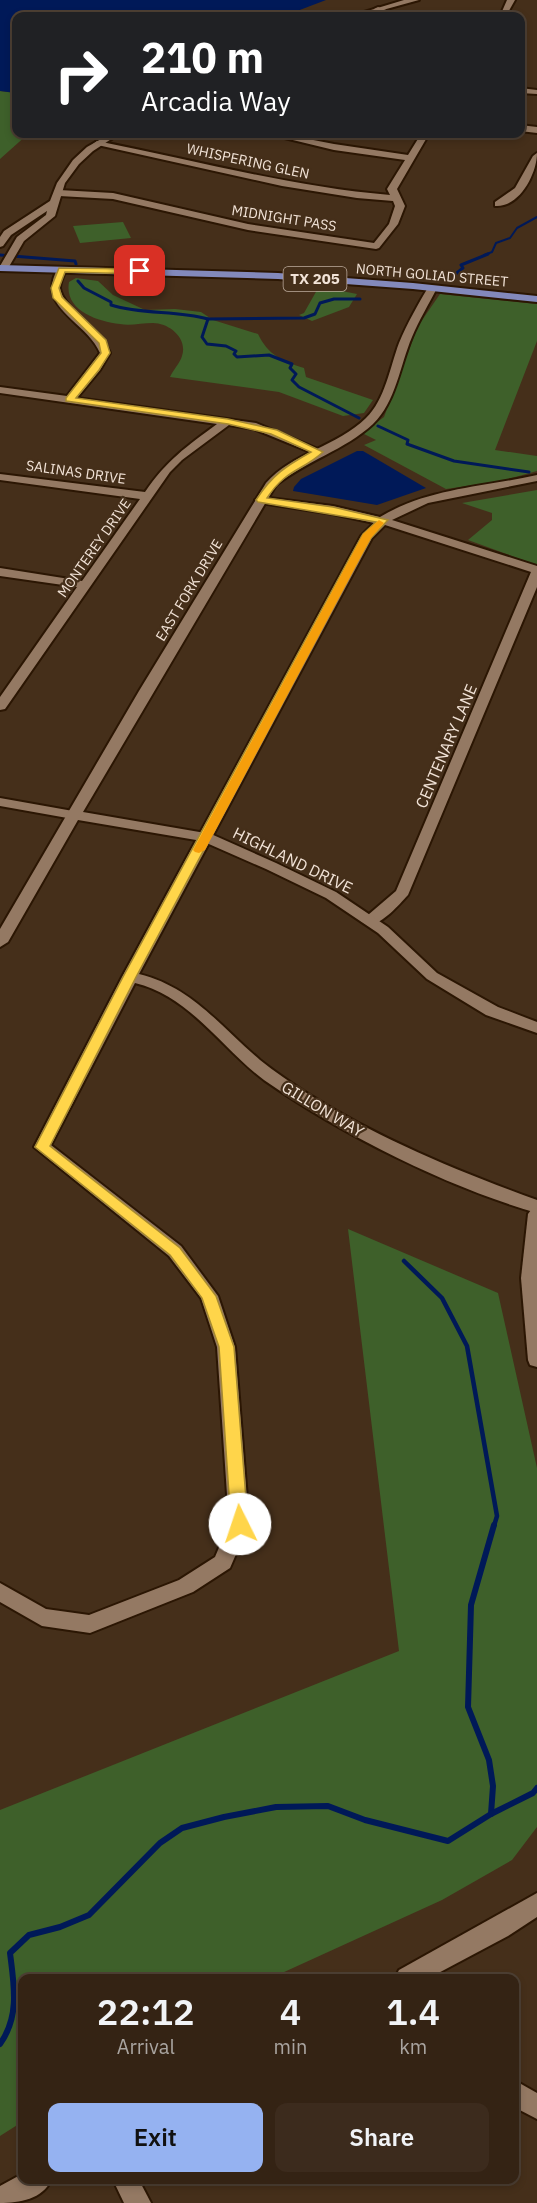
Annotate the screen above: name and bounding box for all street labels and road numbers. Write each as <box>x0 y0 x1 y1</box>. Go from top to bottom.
street label: WHISPERING GLEN <box>185 139 311 183</box>
street label: MIDNIGHT PASS <box>230 201 338 235</box>
street label: NORTH GOLIAD STREET <box>355 259 509 291</box>
road number: TX 205 <box>284 267 346 291</box>
street label: SALINAS DRIVE <box>25 456 127 488</box>
street label: MONTEREY DRIVE <box>53 495 135 601</box>
street label: EAST FORK DRIVE <box>151 536 227 644</box>
street label: CENTENARY LANE <box>411 681 481 811</box>
street label: HIGHLAND DRIVE <box>230 822 356 898</box>
street label: GILLON WAY <box>278 1077 368 1142</box>

